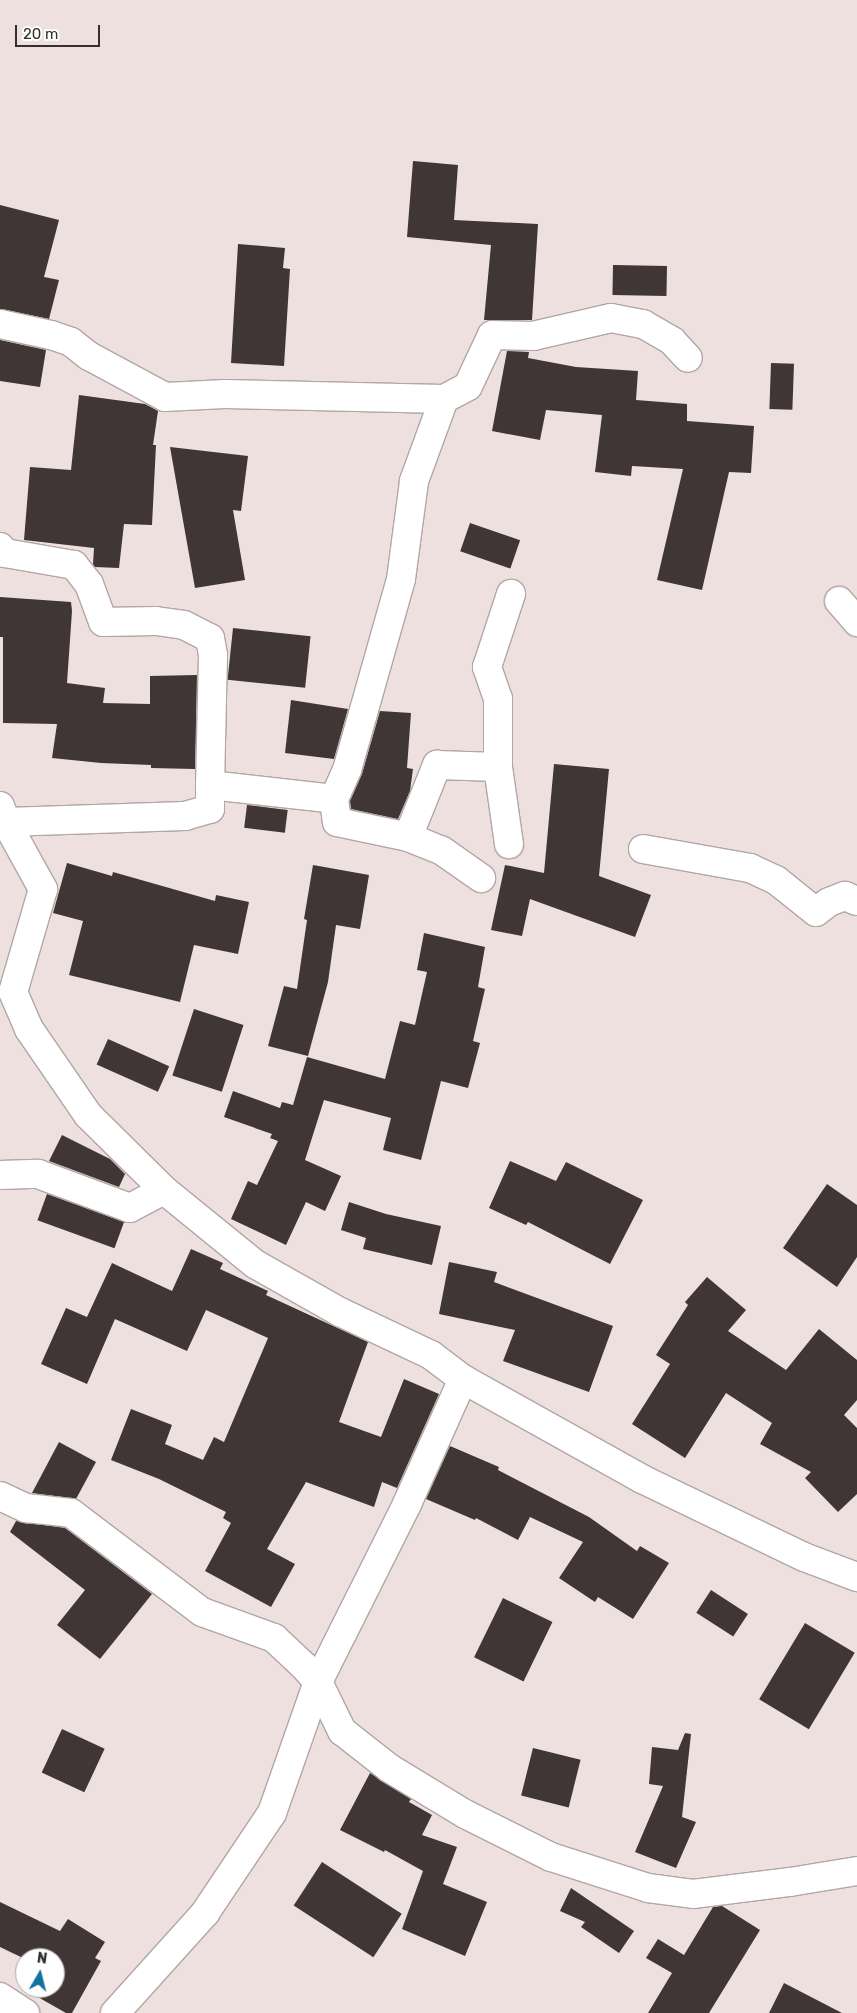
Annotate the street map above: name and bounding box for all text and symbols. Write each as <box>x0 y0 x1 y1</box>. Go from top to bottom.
scale bar <box>18 15 102 47</box>
text: 20 m <box>23 25 58 43</box>
north arrow <box>15 1948 65 1998</box>
text: N <box>36 1950 48 1968</box>

